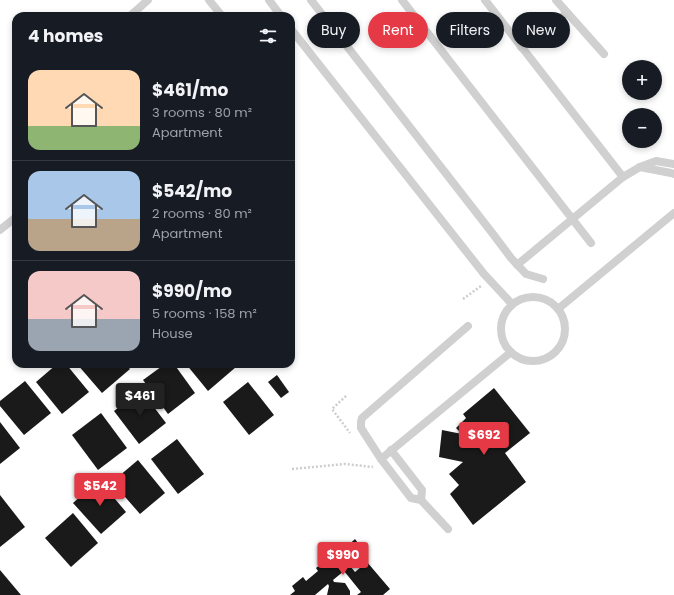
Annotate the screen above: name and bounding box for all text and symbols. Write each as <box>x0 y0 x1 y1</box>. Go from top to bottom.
chip: Buy <box>307 12 360 48</box>
chip: Rent <box>368 12 428 48</box>
chip: Filters <box>436 12 504 48</box>
chip: New <box>512 12 570 48</box>
text: 4 homes <box>28 24 103 48</box>
icon: filters <box>257 25 279 47</box>
map controls <box>622 60 662 148</box>
button: + <box>622 60 662 100</box>
text: $461/mo <box>152 78 228 102</box>
icon: home <box>60 86 108 134</box>
text: 3 rooms · 80 m² <box>152 103 252 122</box>
button: − <box>622 108 662 148</box>
text: Apartment <box>152 123 222 142</box>
text: $542/mo <box>152 179 232 203</box>
icon: home <box>60 187 108 235</box>
text: 2 rooms · 80 m² <box>152 204 252 223</box>
text: Apartment <box>152 224 222 243</box>
text: $990/mo <box>152 279 232 303</box>
icon: home <box>60 287 108 335</box>
text: 5 rooms · 158 m² <box>152 304 257 323</box>
text: House <box>152 324 192 343</box>
pin: $461 <box>116 383 164 417</box>
text: $461 <box>125 386 155 405</box>
pin: $692 <box>460 422 508 456</box>
text: $692 <box>468 425 500 444</box>
pin: $542 <box>76 473 124 507</box>
text: $542 <box>83 476 117 495</box>
pin: $990 <box>319 542 367 576</box>
text: $990 <box>326 545 360 564</box>

